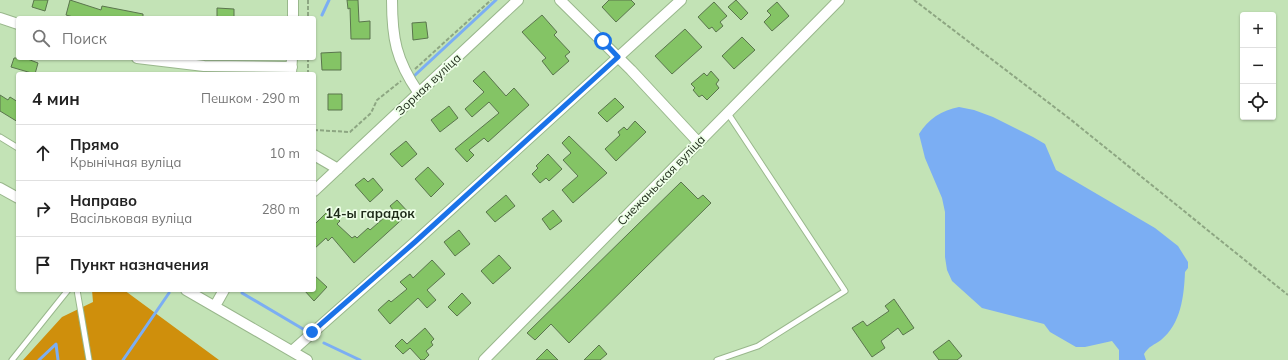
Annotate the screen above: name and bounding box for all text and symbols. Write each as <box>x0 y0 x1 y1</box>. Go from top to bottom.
map controls <box>1240 12 1276 120</box>
button: + <box>1240 12 1276 48</box>
search box <box>16 16 316 60</box>
icon: search <box>30 27 52 49</box>
text: Поиск <box>62 29 107 48</box>
route start <box>594 32 612 50</box>
button: − <box>1240 48 1276 84</box>
street label: Зорная вуліца <box>392 50 464 118</box>
button: locate <box>1240 84 1276 120</box>
text: 4 мин <box>32 88 80 109</box>
text: Пешком · 290 m <box>201 90 300 106</box>
street label: Снежаньская вуліца <box>614 132 708 228</box>
text: Прямо <box>70 135 119 154</box>
icon: ahead <box>32 142 54 164</box>
text: 10 m <box>270 145 300 161</box>
text: Крынічная вуліца <box>70 154 181 170</box>
text: Направо <box>70 191 137 210</box>
icon: right <box>32 198 54 220</box>
text: 280 m <box>262 201 300 217</box>
district label: 14-ы гарадок <box>325 205 415 221</box>
text: Васільковая вуліца <box>70 210 192 226</box>
icon: arrive <box>32 254 54 276</box>
text: Пункт назначения <box>70 255 209 274</box>
route end <box>303 323 321 341</box>

